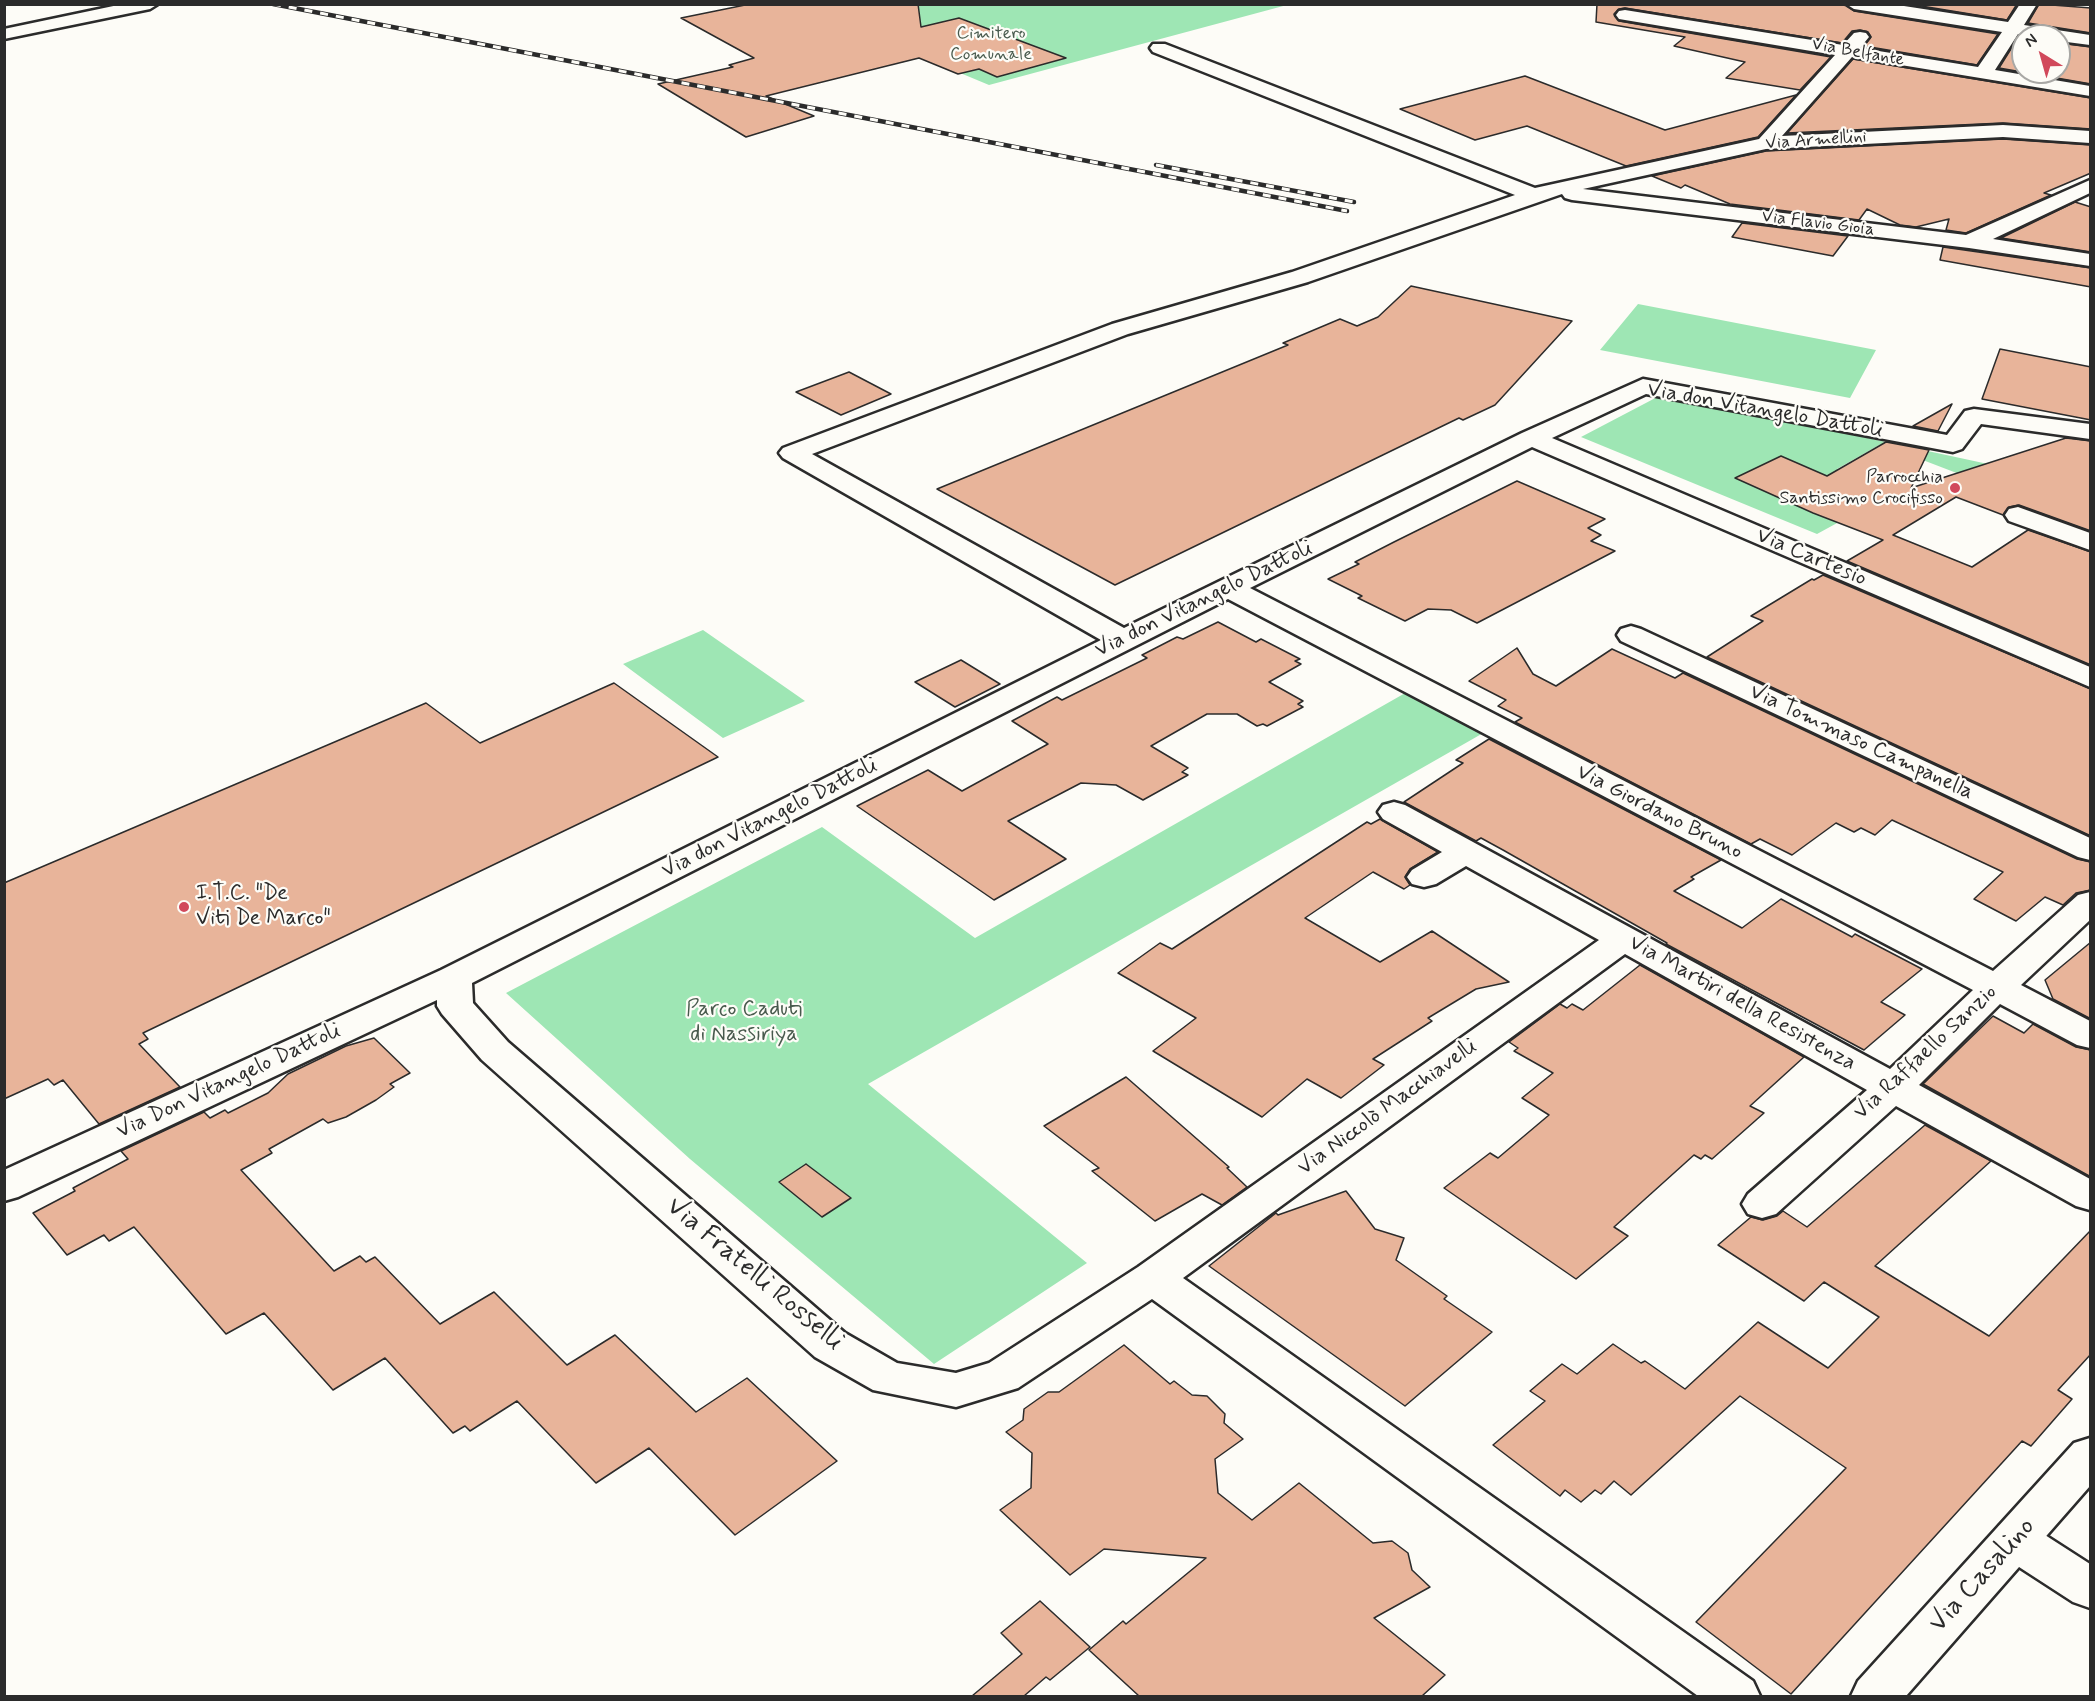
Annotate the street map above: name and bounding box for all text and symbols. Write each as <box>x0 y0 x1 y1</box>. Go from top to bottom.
park label: Cimitero Comunale <box>950 23 1032 66</box>
north arrow <box>2011 24 2071 84</box>
text: N <box>2020 29 2042 52</box>
street label: Via Belfante <box>1810 34 1906 72</box>
street label: Via Armellini <box>1765 127 1867 155</box>
street label: Via Flavio Gioia <box>1760 206 1876 242</box>
street label: Via don Vitangelo Dattoli <box>1645 377 1885 445</box>
place label: Parrocchia Santissimo Crocifisso <box>1779 467 1943 510</box>
marker: Parrocchia Santissimo Crocifisso <box>1948 481 1962 495</box>
street label: Via Cartesio <box>1752 523 1870 593</box>
street label: Via don Vitangelo Dattoli <box>1091 536 1317 664</box>
street label: Via Tommaso Campanella <box>1745 679 1977 807</box>
street label: Via don Vitangelo Dattoli <box>658 753 882 885</box>
street label: Via Giordano Bruno <box>1572 760 1746 866</box>
place label: I.T.C. "De Viti De Marco" <box>196 881 331 932</box>
marker: I.T.C. "De Viti De Marco" <box>177 900 191 914</box>
street label: Via Martiri della Resistenza <box>1624 931 1860 1077</box>
street label: Via Raffaello Sanzio <box>1849 980 2003 1126</box>
park label: Parco Caduti di Nassiriya <box>686 997 802 1048</box>
street label: Via Don Vitangelo Dattoli <box>113 1018 345 1146</box>
street label: Via Niccolò Macchiavelli <box>1293 1034 1483 1182</box>
street label: Via Fratelli Rosselli <box>659 1191 849 1359</box>
street label: Via Casalino <box>1923 1512 2043 1640</box>

